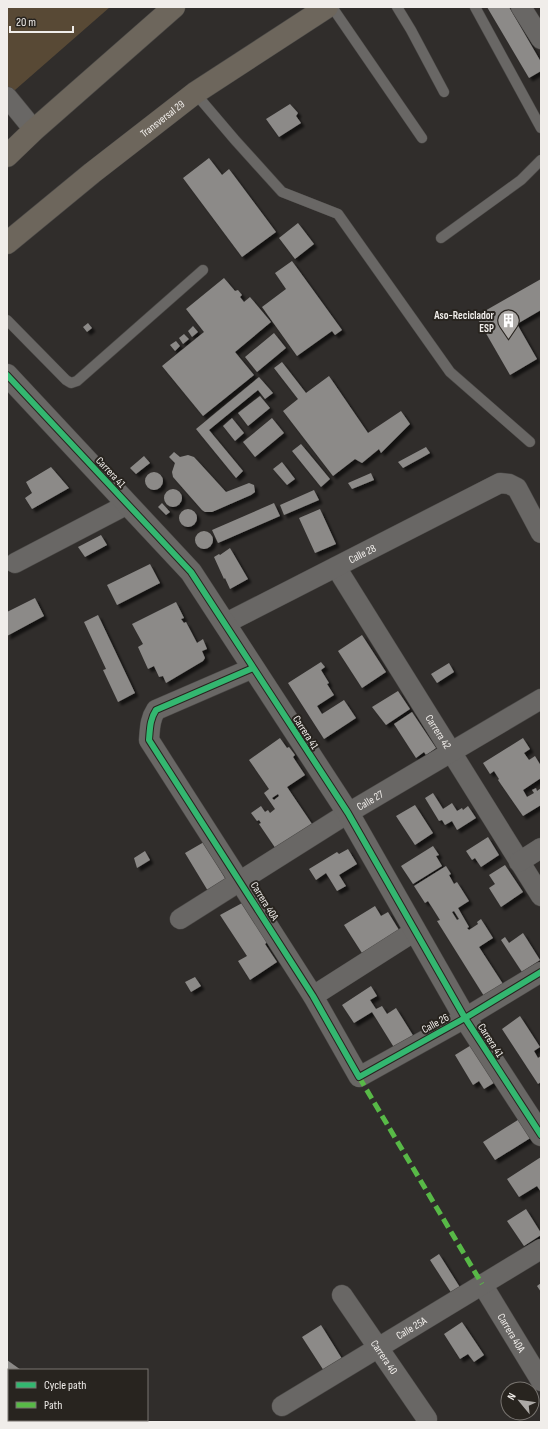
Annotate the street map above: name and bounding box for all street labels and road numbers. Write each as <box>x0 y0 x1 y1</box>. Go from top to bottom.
street label: Transversal 29 <box>138 98 187 140</box>
street label: Carrera 41 <box>93 454 128 491</box>
street label: Calle 28 <box>346 541 378 566</box>
street label: Carrera 42 <box>423 712 454 752</box>
street label: Carrera 41 <box>290 713 321 752</box>
street label: Calle 27 <box>354 787 386 813</box>
street label: Carrera 40A <box>248 880 282 923</box>
street label: Calle 26 <box>419 1011 451 1036</box>
street label: Carrera 41 <box>475 1021 506 1060</box>
street label: Carrera 40A <box>494 1311 528 1355</box>
street label: Calle 25A <box>394 1314 429 1342</box>
street label: Carrera 40 <box>368 1338 400 1377</box>

